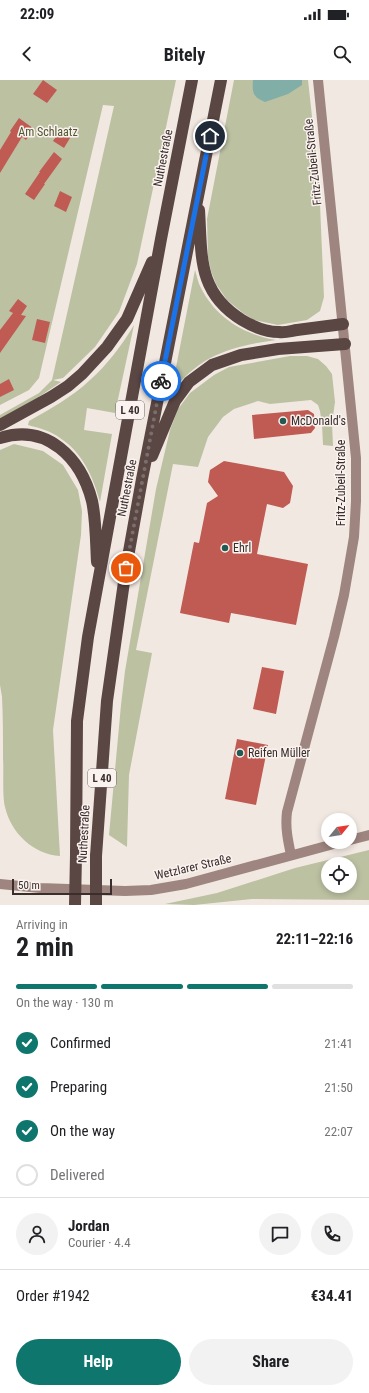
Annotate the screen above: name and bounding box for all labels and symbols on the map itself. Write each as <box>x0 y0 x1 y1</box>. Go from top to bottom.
street label: Fritz-Zubeil-Straße <box>301 118 324 206</box>
pin <box>193 119 227 153</box>
park label: Am Schlaatz <box>18 125 78 139</box>
street label: Nuthestraße <box>151 128 176 188</box>
courier <box>141 361 181 401</box>
road number: L 40 <box>116 401 144 419</box>
place label: McDonald's <box>291 414 346 428</box>
marker: McDonald's <box>278 416 288 426</box>
street label: Fritz-Zubeil-Straße <box>334 439 348 526</box>
street label: Nuthestraße <box>115 458 140 518</box>
place label: Ehrl <box>233 541 251 555</box>
marker: Ehrl <box>220 543 230 553</box>
pin <box>109 551 143 585</box>
place label: Reifen Müller <box>248 746 311 760</box>
marker: Reifen Müller <box>235 748 245 758</box>
road number: L 40 <box>88 769 116 787</box>
street label: Nuthestraße <box>75 804 93 863</box>
north arrow <box>321 813 357 849</box>
street label: Wetzlarer Straße <box>153 851 233 883</box>
scale bar <box>12 877 112 896</box>

